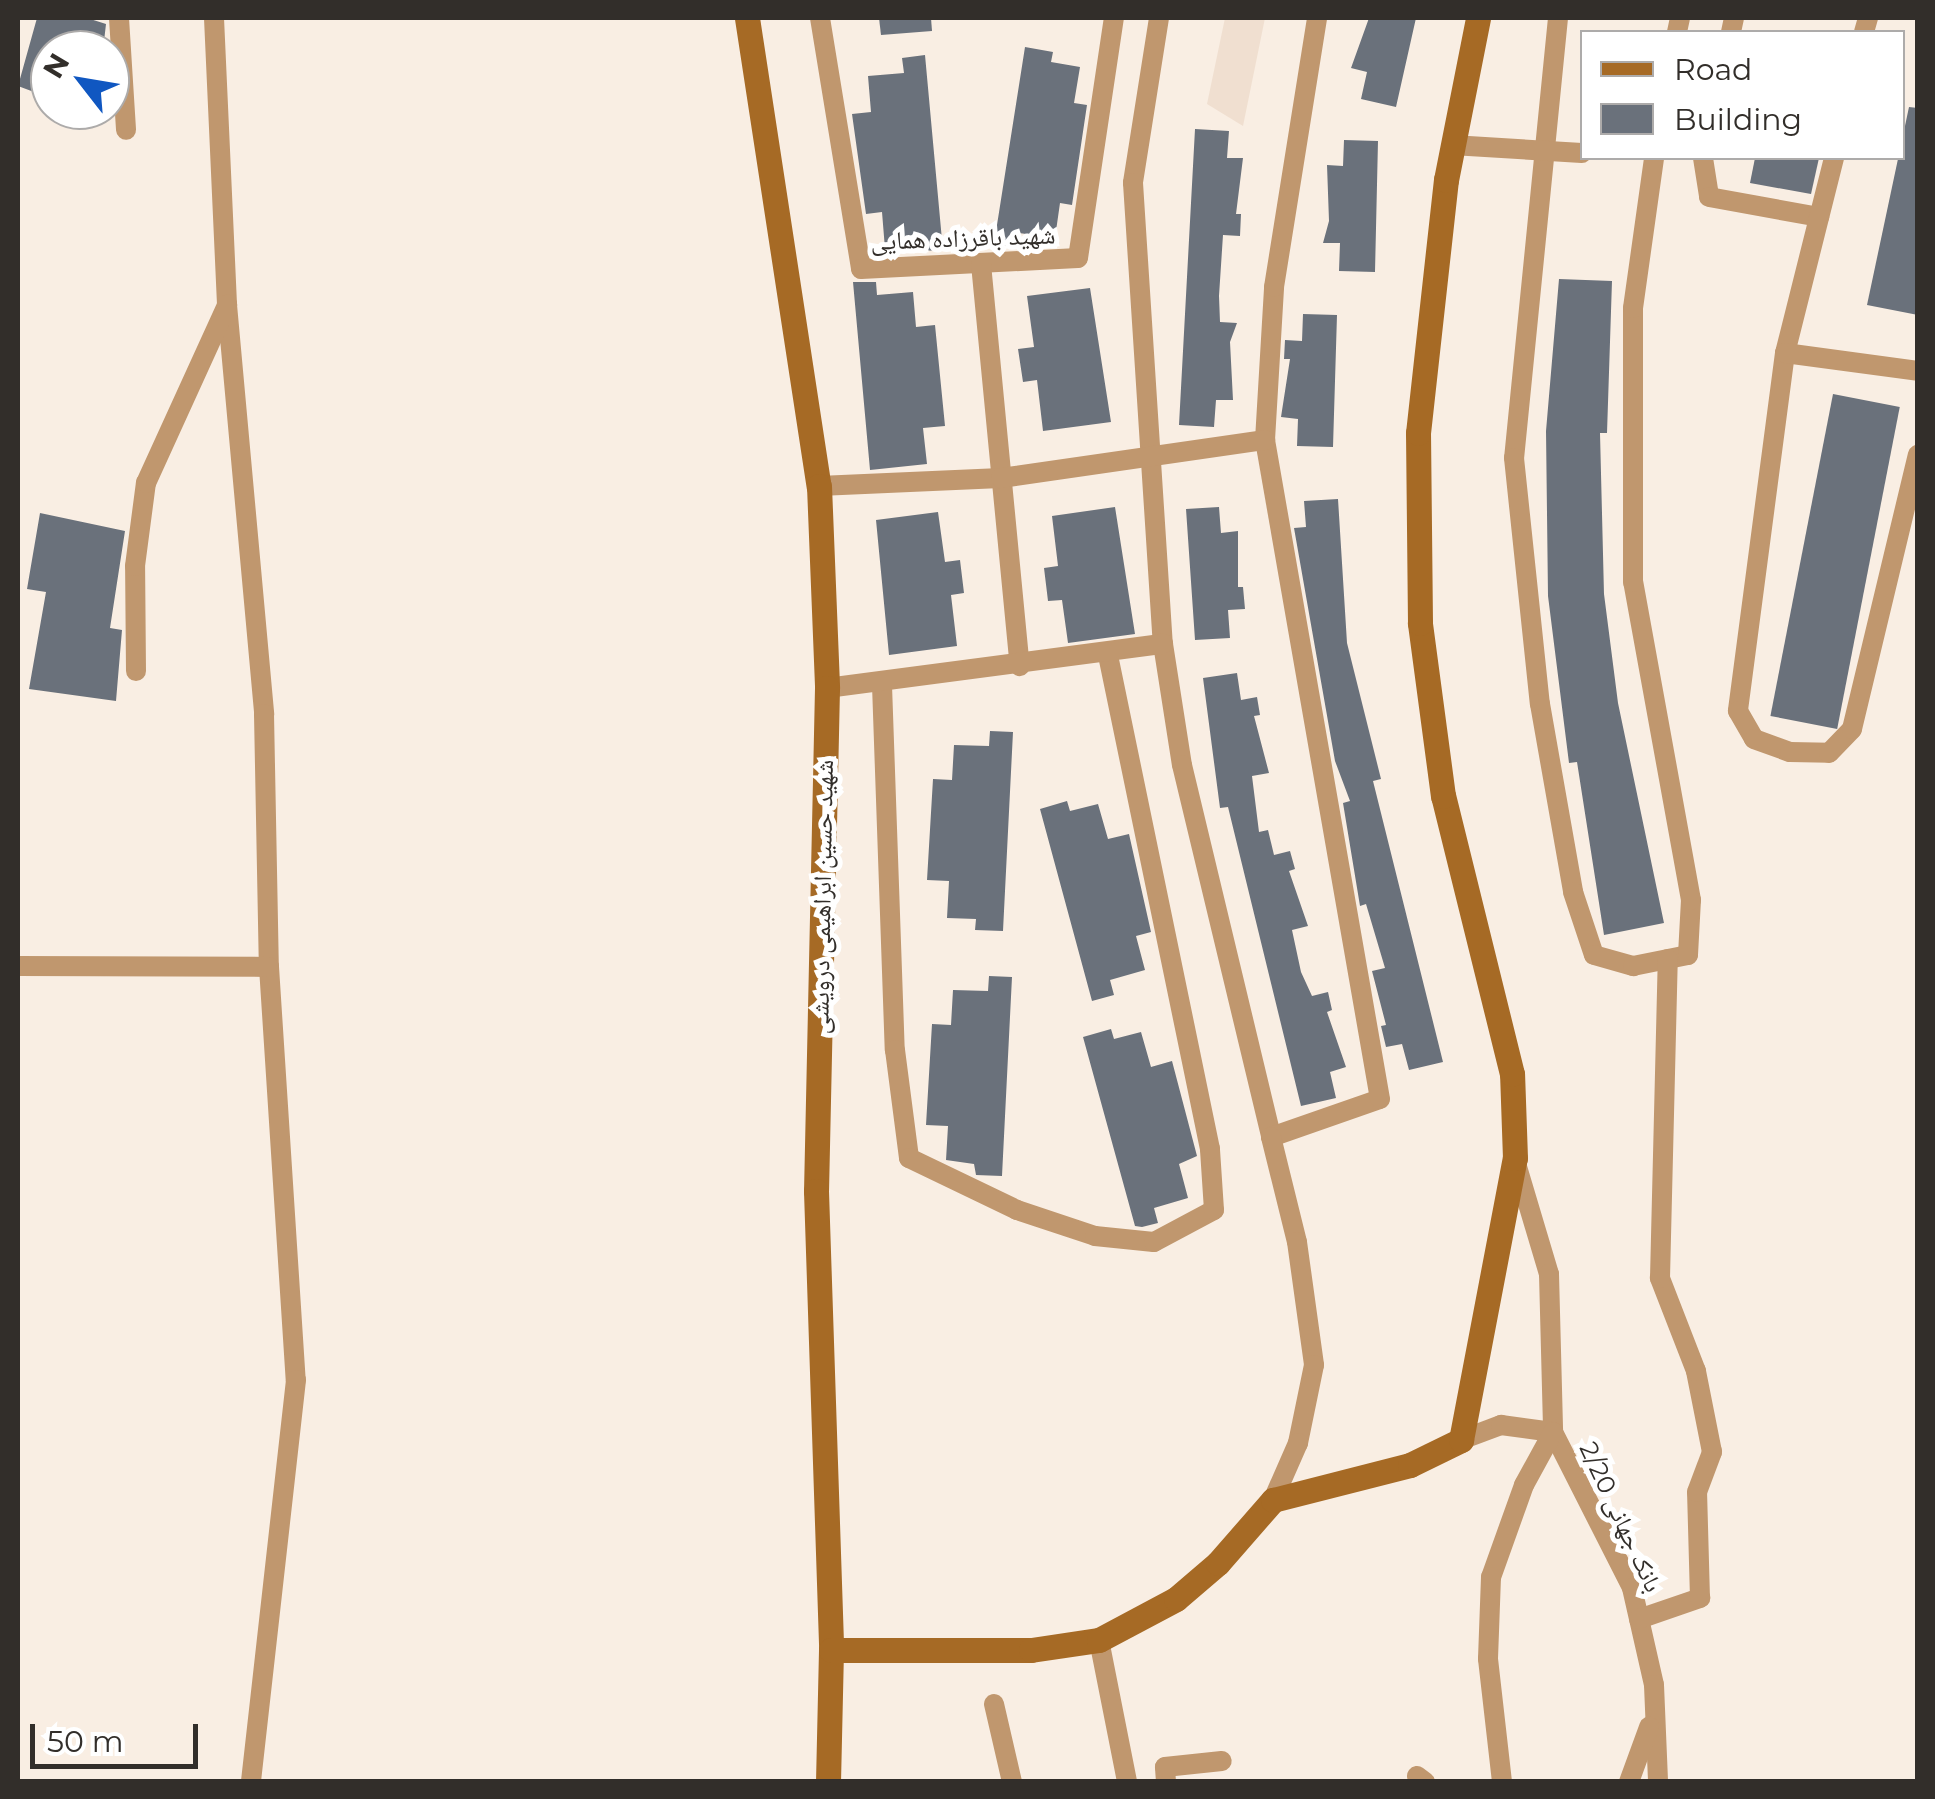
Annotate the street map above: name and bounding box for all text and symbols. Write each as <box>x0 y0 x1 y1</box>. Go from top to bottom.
north arrow <box>30 30 130 130</box>
legend <box>1580 30 1905 160</box>
text: N <box>36 47 76 84</box>
text: Road <box>1674 51 1752 88</box>
text: Building <box>1674 101 1802 138</box>
street label: شهید باقرزاده همایی <box>870 220 1056 256</box>
street label: شهید حسین ابراهیمی درویشی <box>805 759 839 1035</box>
street label: بانک جهانی 2/20 <box>1573 1437 1669 1597</box>
scale bar <box>35 1704 202 1766</box>
text: 50 m <box>47 1723 124 1760</box>

